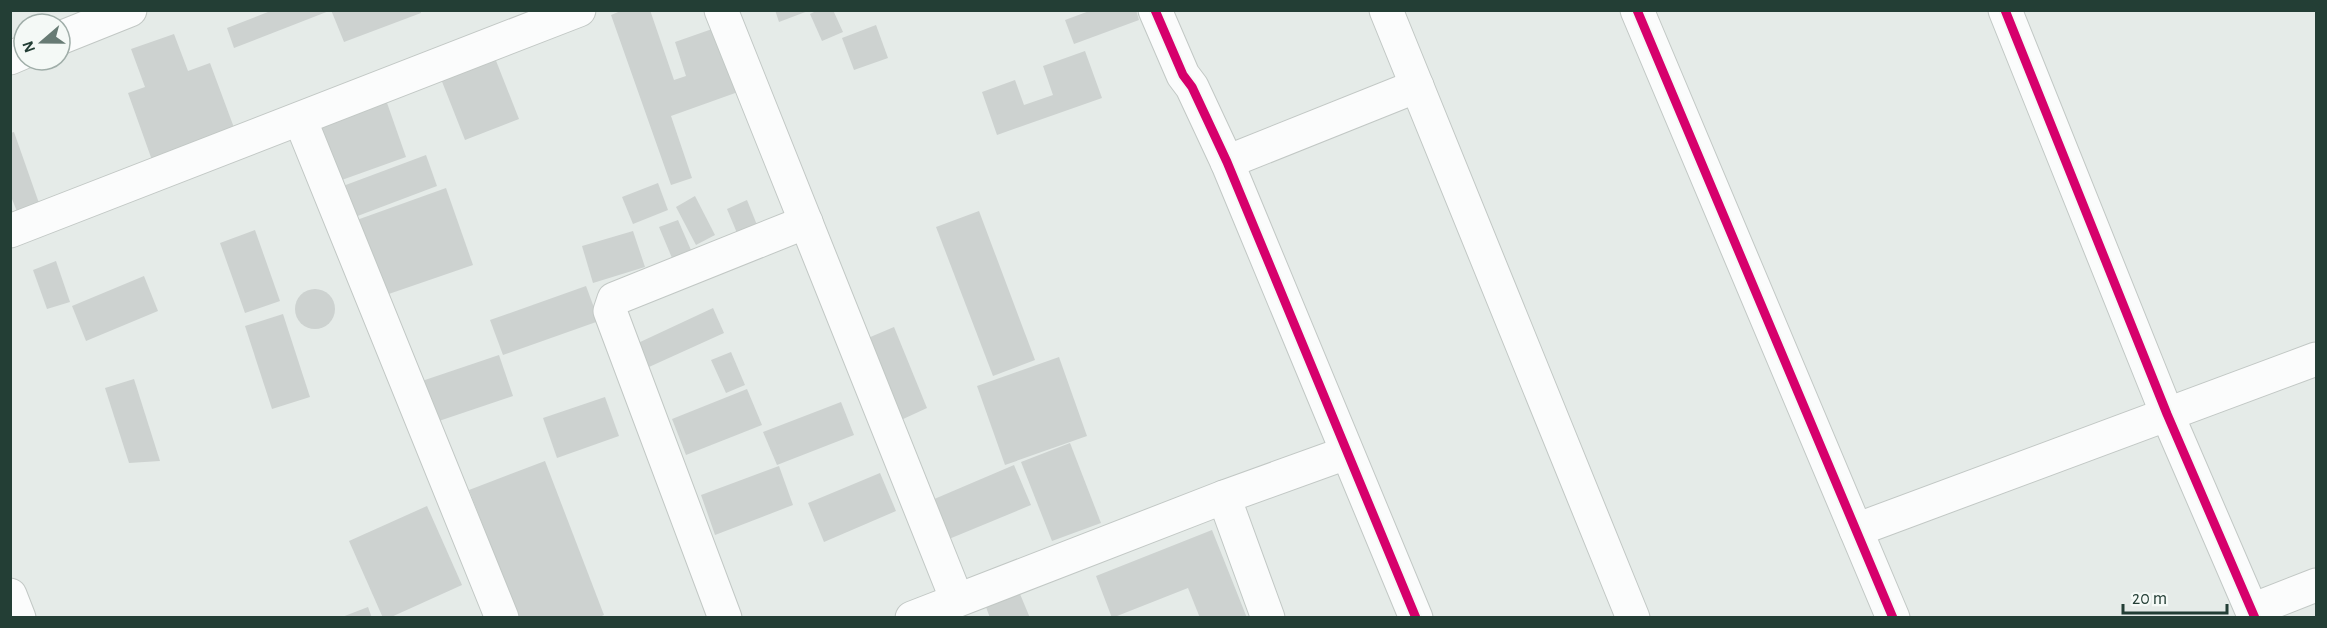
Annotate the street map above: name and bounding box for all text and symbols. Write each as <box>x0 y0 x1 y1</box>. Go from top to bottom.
north arrow <box>12 12 72 72</box>
text: N <box>19 39 38 55</box>
scale bar <box>2123 577 2226 615</box>
text: 20 m <box>2132 590 2167 608</box>

